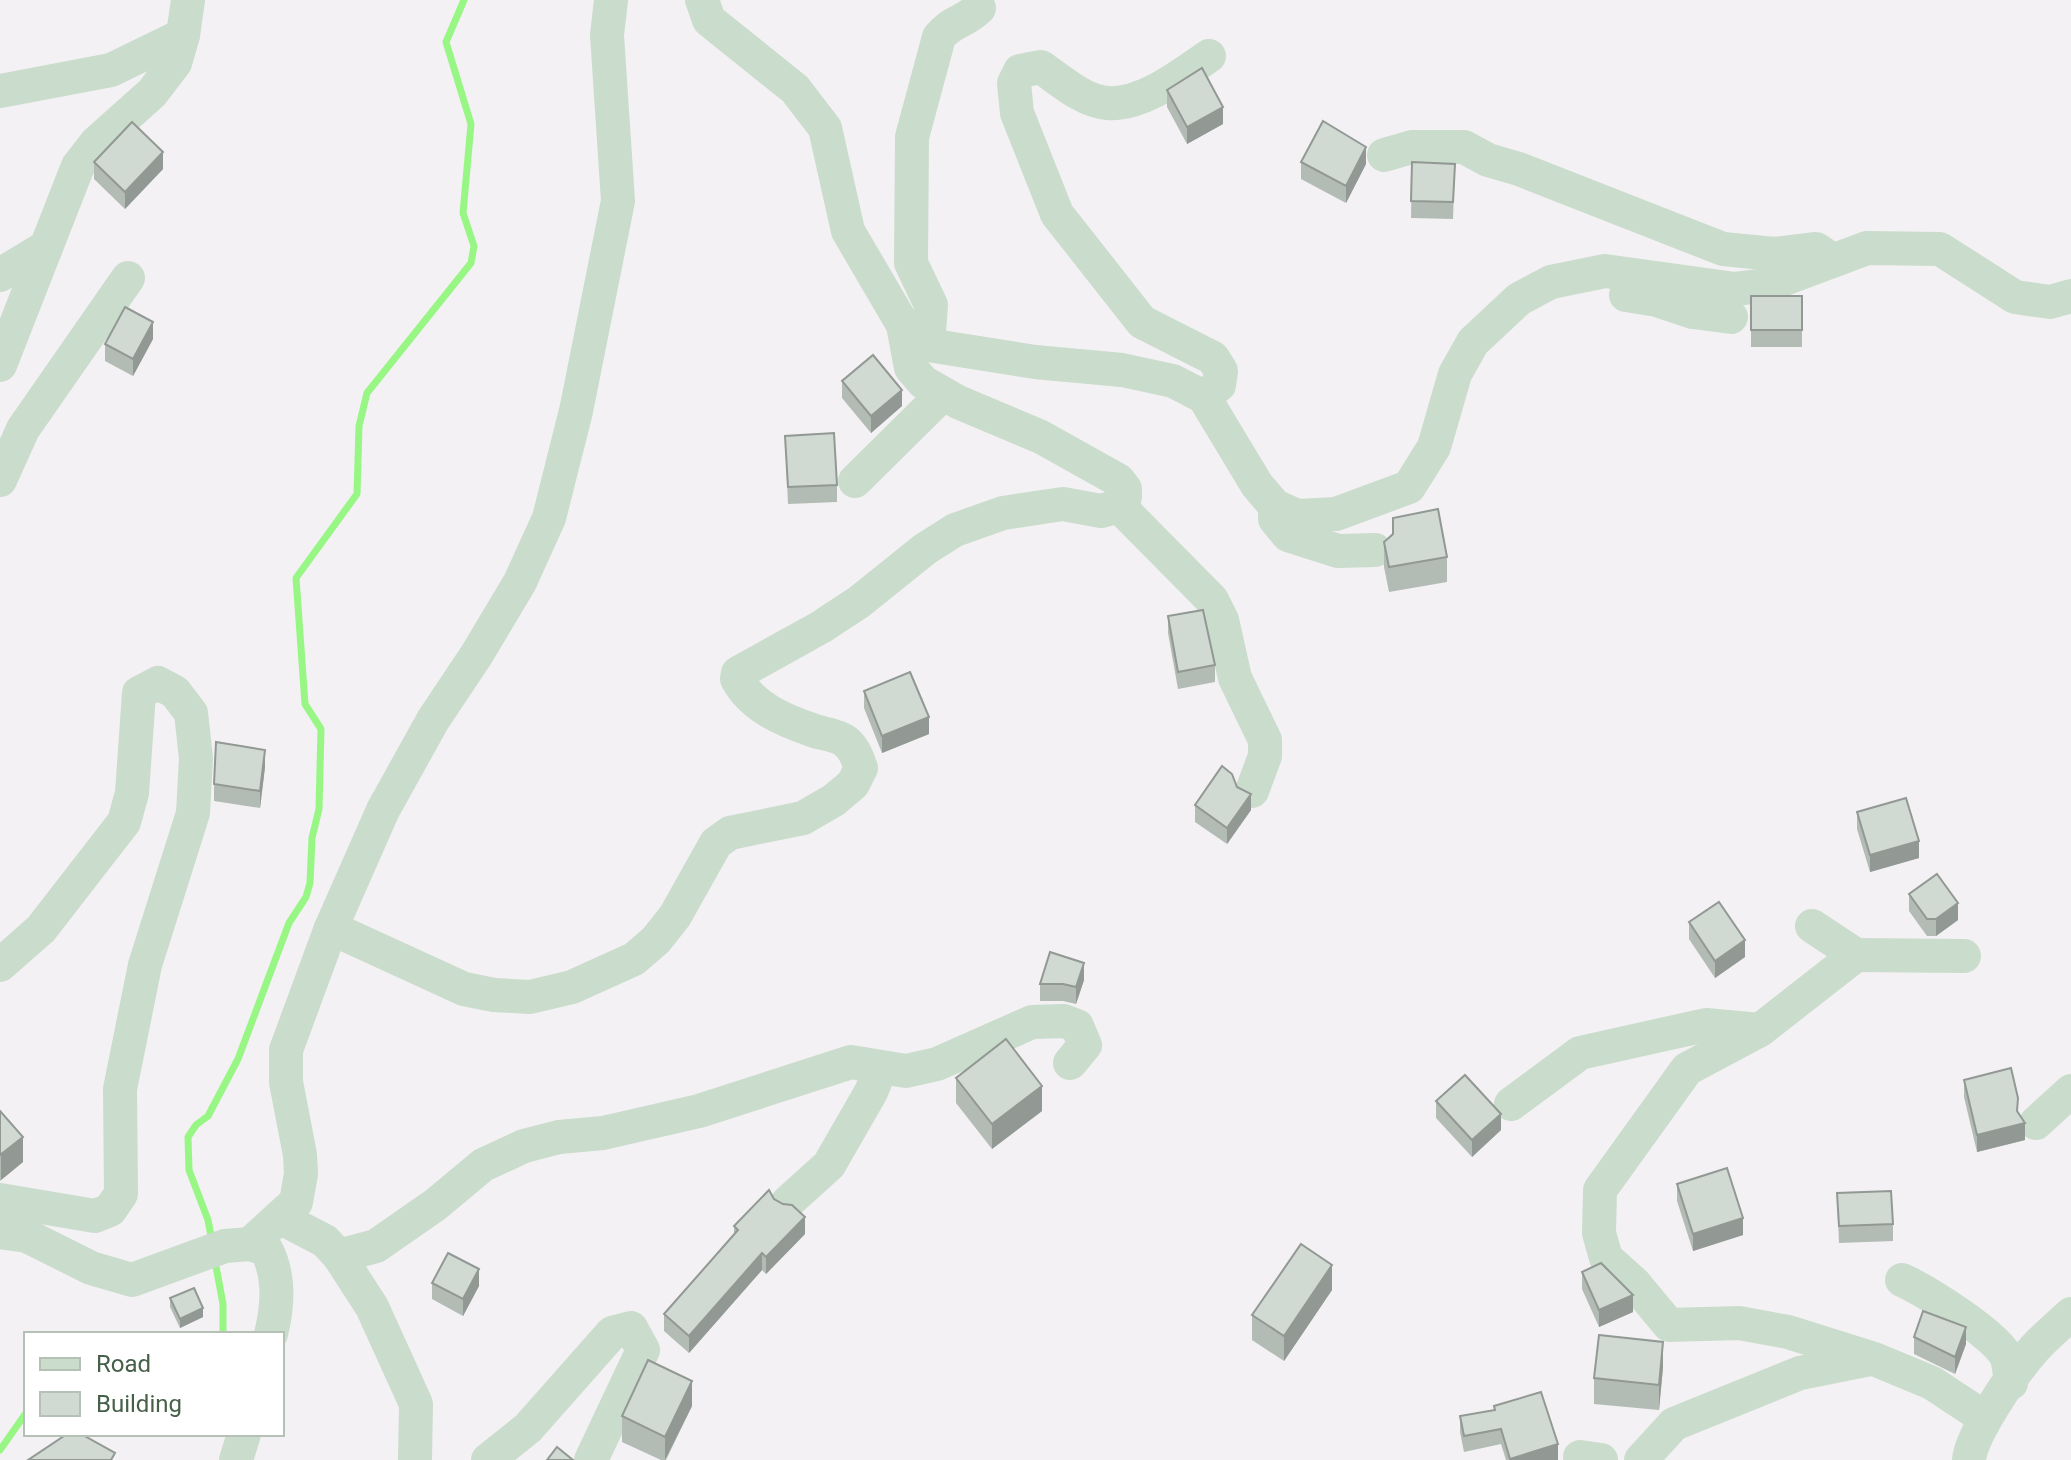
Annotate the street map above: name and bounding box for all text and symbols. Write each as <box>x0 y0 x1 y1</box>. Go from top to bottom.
legend <box>24 1332 284 1436</box>
text: Road <box>96 1350 151 1378</box>
text: Building <box>96 1390 182 1418</box>

